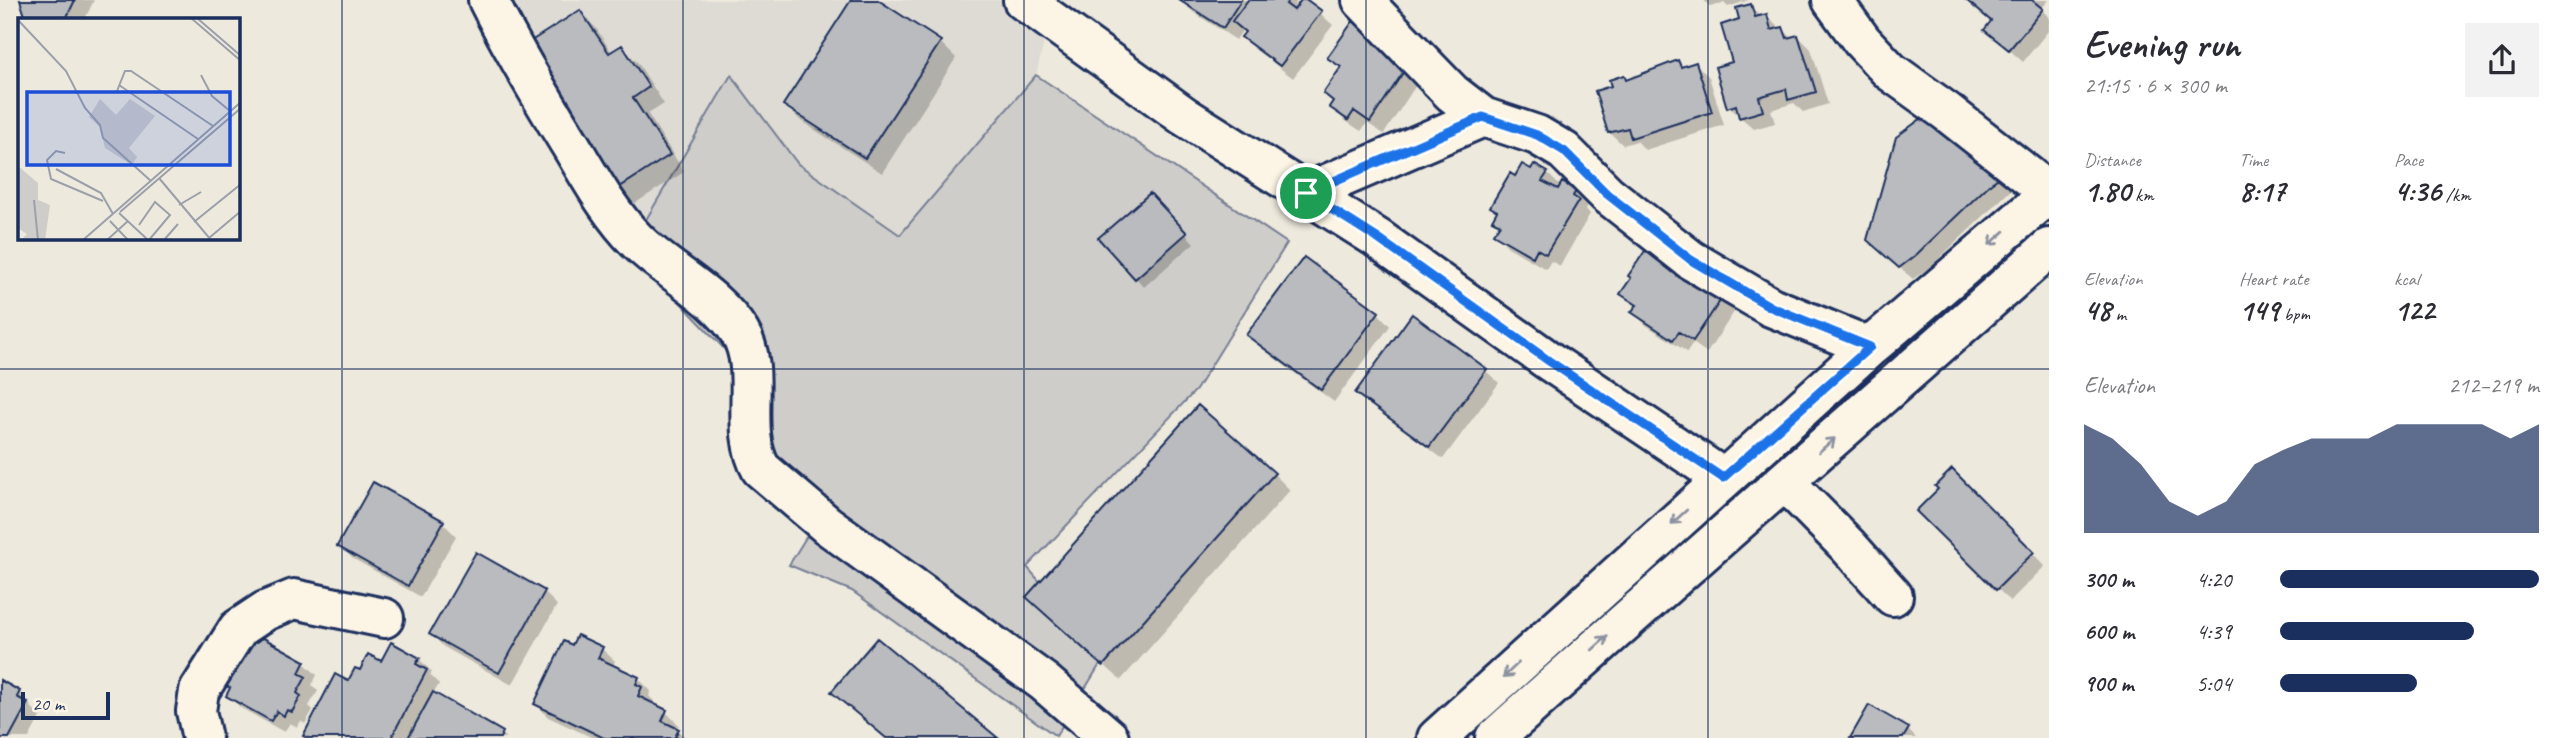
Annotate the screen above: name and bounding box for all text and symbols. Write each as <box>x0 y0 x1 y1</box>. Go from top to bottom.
inset map <box>18 18 240 240</box>
text: Evening run <box>2084 21 2240 68</box>
button: share <box>2465 23 2539 97</box>
text: 21:15 · 6 × 300 m <box>2084 71 2227 100</box>
text: Distance <box>2084 148 2141 172</box>
text: Time <box>2239 148 2268 172</box>
text: Pace <box>2394 148 2423 172</box>
pin <box>1276 163 1336 223</box>
text: 1.80 <box>2084 172 2130 210</box>
text: 8:17 <box>2239 172 2285 210</box>
text: 4:36 <box>2394 172 2441 210</box>
icon: arrive <box>1287 174 1325 212</box>
text: km <box>2130 183 2154 207</box>
text: /km <box>2441 183 2471 207</box>
one-way arrow <box>1988 230 2006 246</box>
text: Elevation <box>2084 267 2142 291</box>
text: Heart rate <box>2239 267 2308 291</box>
text: kcal <box>2394 267 2419 291</box>
text: 48 <box>2084 291 2111 329</box>
text: 149 <box>2239 291 2279 329</box>
text: 122 <box>2394 291 2435 329</box>
text: m <box>2111 302 2126 326</box>
text: bpm <box>2279 302 2310 326</box>
text: Elevation <box>2084 371 2155 400</box>
text: 212–219 m <box>2448 371 2539 400</box>
one-way arrow <box>1818 437 1836 453</box>
one-way arrow <box>1671 509 1688 526</box>
text: 300 m <box>2084 565 2134 594</box>
text: 4:20 <box>2196 565 2232 594</box>
text: 600 m <box>2084 617 2134 646</box>
text: 4:39 <box>2196 617 2232 646</box>
one-way arrow <box>1591 635 1609 651</box>
one-way arrow <box>1503 662 1520 679</box>
text: 900 m <box>2084 669 2133 698</box>
text: 5:04 <box>2196 669 2232 698</box>
scale bar <box>21 689 110 721</box>
text: 20 m <box>32 692 64 716</box>

